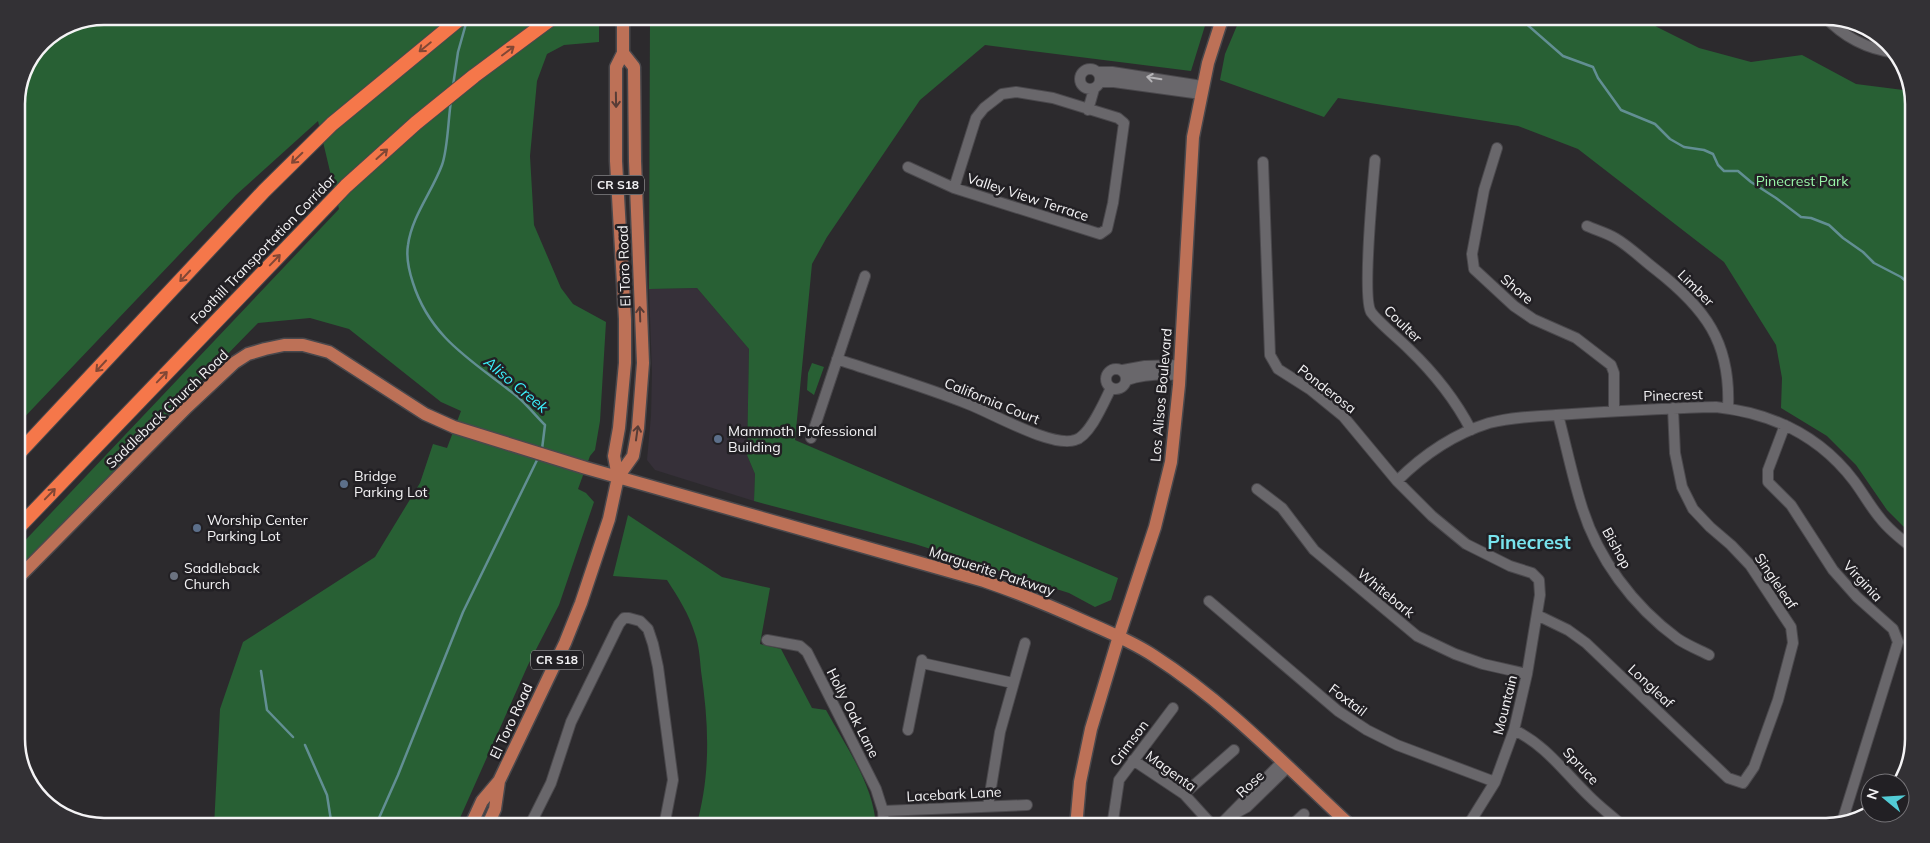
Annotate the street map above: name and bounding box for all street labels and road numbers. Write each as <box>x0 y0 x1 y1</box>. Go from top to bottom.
street label: Valley View Terrace <box>965 169 1091 225</box>
street label: Foothill Transportation Corridor <box>187 170 340 328</box>
road number: CR S18 <box>592 176 644 194</box>
street label: El Toro Road <box>614 225 634 307</box>
street label: Limber <box>1674 266 1719 311</box>
street label: Shore <box>1497 270 1537 308</box>
street label: Coulter <box>1380 302 1426 347</box>
street label: Los Alisos Boulevard <box>1146 327 1176 463</box>
street label: Saddleback Church Road <box>102 346 232 472</box>
street label: Ponderosa <box>1294 361 1360 417</box>
street label: California Court <box>942 374 1042 428</box>
street label: Pinecrest <box>1643 385 1703 405</box>
street label: Bishop <box>1598 524 1636 572</box>
street label: Marguerite Parkway <box>927 542 1058 600</box>
street label: Singleleaf <box>1751 550 1801 613</box>
street label: Virginia <box>1839 557 1887 605</box>
street label: Whitebark <box>1354 564 1419 622</box>
road number: CR S18 <box>531 650 583 670</box>
street label: Longleaf <box>1624 660 1678 712</box>
street label: Holly Oak Lane <box>823 665 883 761</box>
street label: Mountain <box>1489 673 1521 737</box>
street label: El Toro Road <box>486 680 536 762</box>
street label: Foxtail <box>1325 680 1371 720</box>
street label: Crimson <box>1106 716 1152 770</box>
street label: Spruce <box>1559 744 1603 788</box>
street label: Magenta <box>1142 747 1200 795</box>
street label: Rose <box>1232 766 1268 802</box>
street label: Lacebark Lane <box>906 783 1002 805</box>

